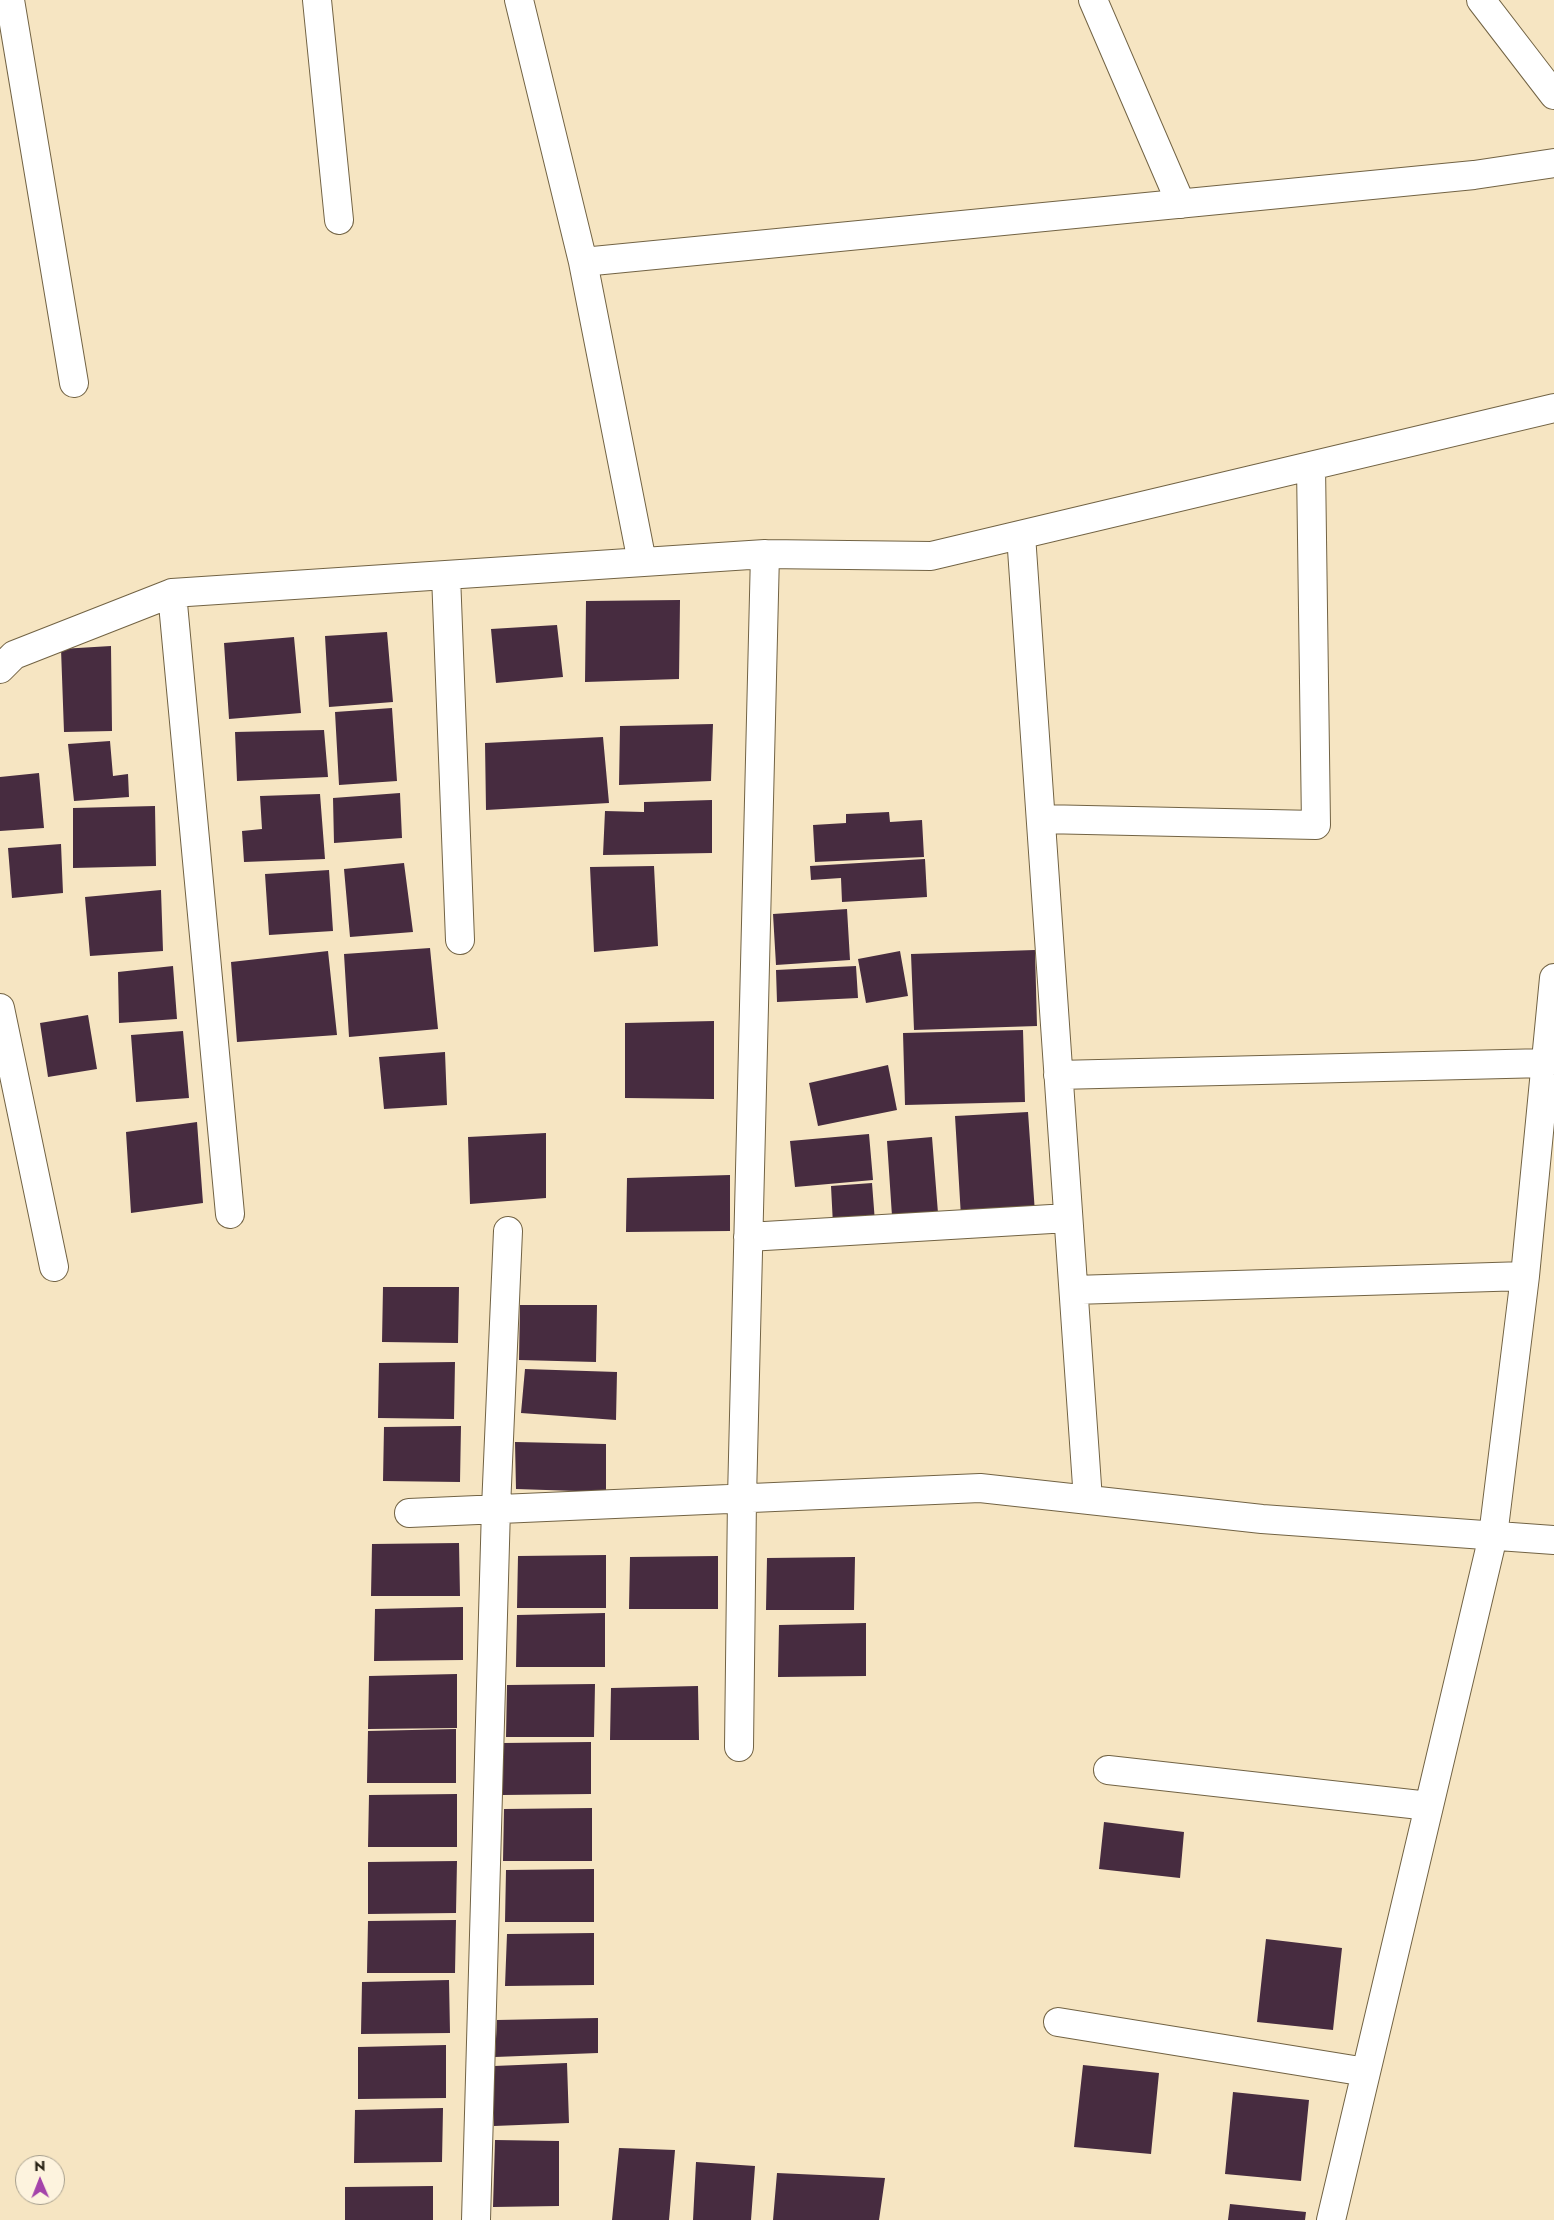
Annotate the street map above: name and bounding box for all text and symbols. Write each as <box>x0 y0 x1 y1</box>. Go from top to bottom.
north arrow <box>15 2155 65 2205</box>
text: N <box>34 2156 45 2176</box>

